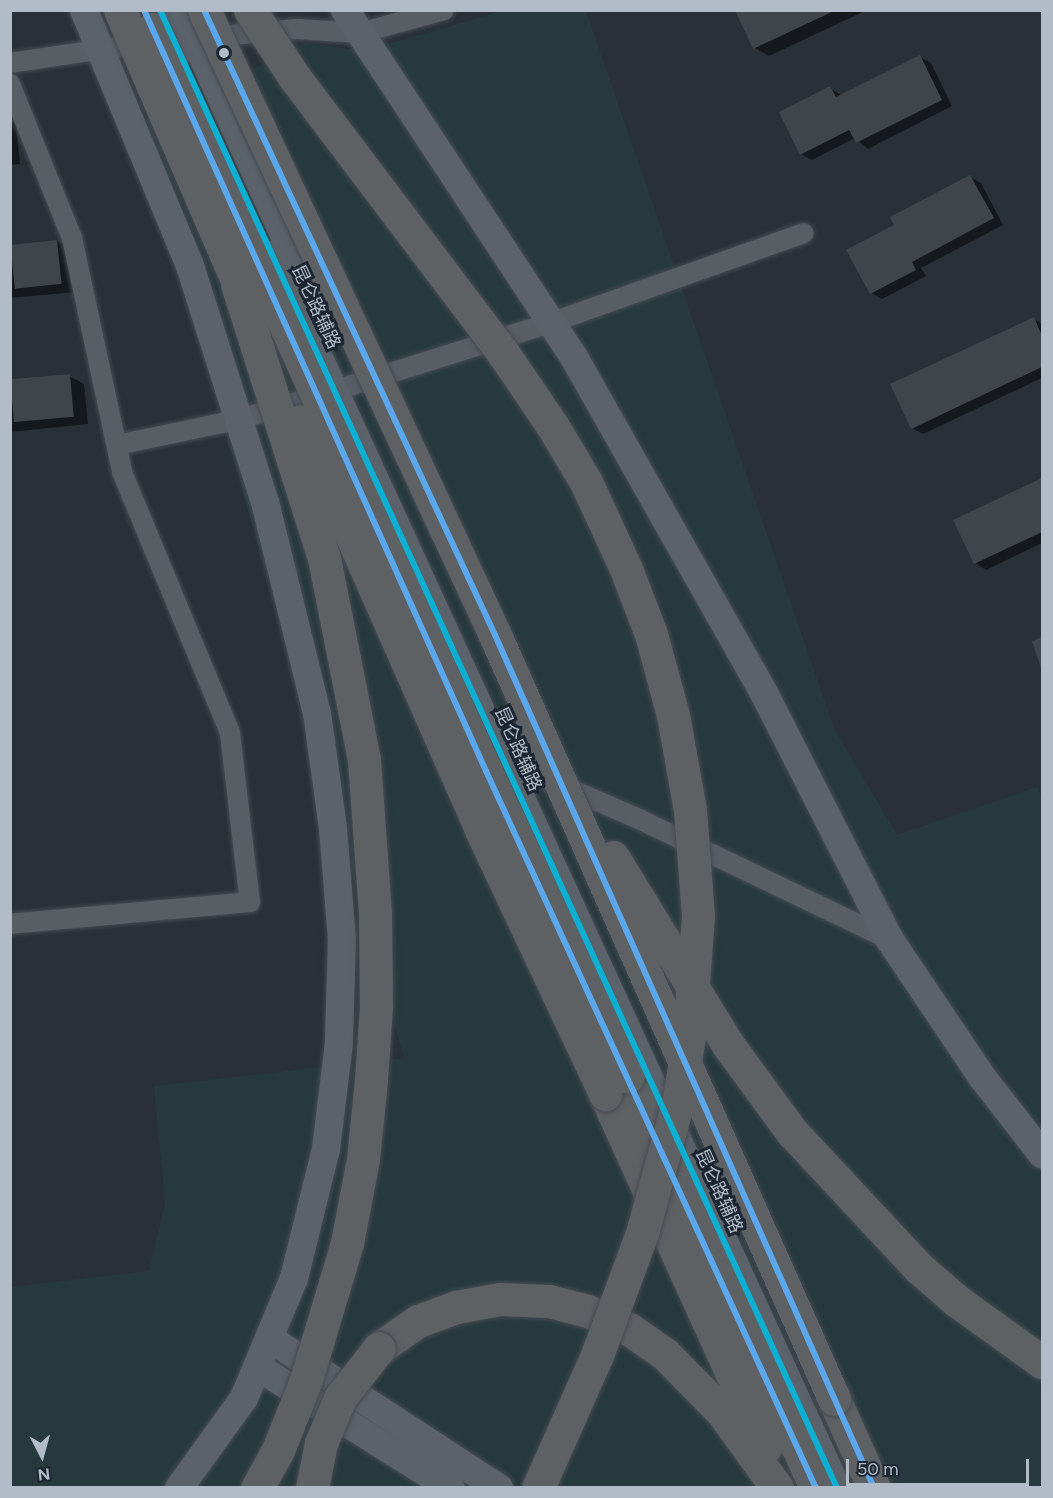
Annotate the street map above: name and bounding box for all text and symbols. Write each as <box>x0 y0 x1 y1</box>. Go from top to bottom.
unlabelled marker <box>218 47 230 59</box>
street label: 昆仑路辅路 <box>287 262 345 352</box>
street label: 昆仑路辅路 <box>490 703 546 795</box>
street label: 昆仑路辅路 <box>691 1145 747 1237</box>
north arrow <box>12 1426 72 1486</box>
scale bar <box>849 1447 1032 1485</box>
text: 50 m <box>857 1458 899 1480</box>
text: N <box>37 1464 51 1484</box>

